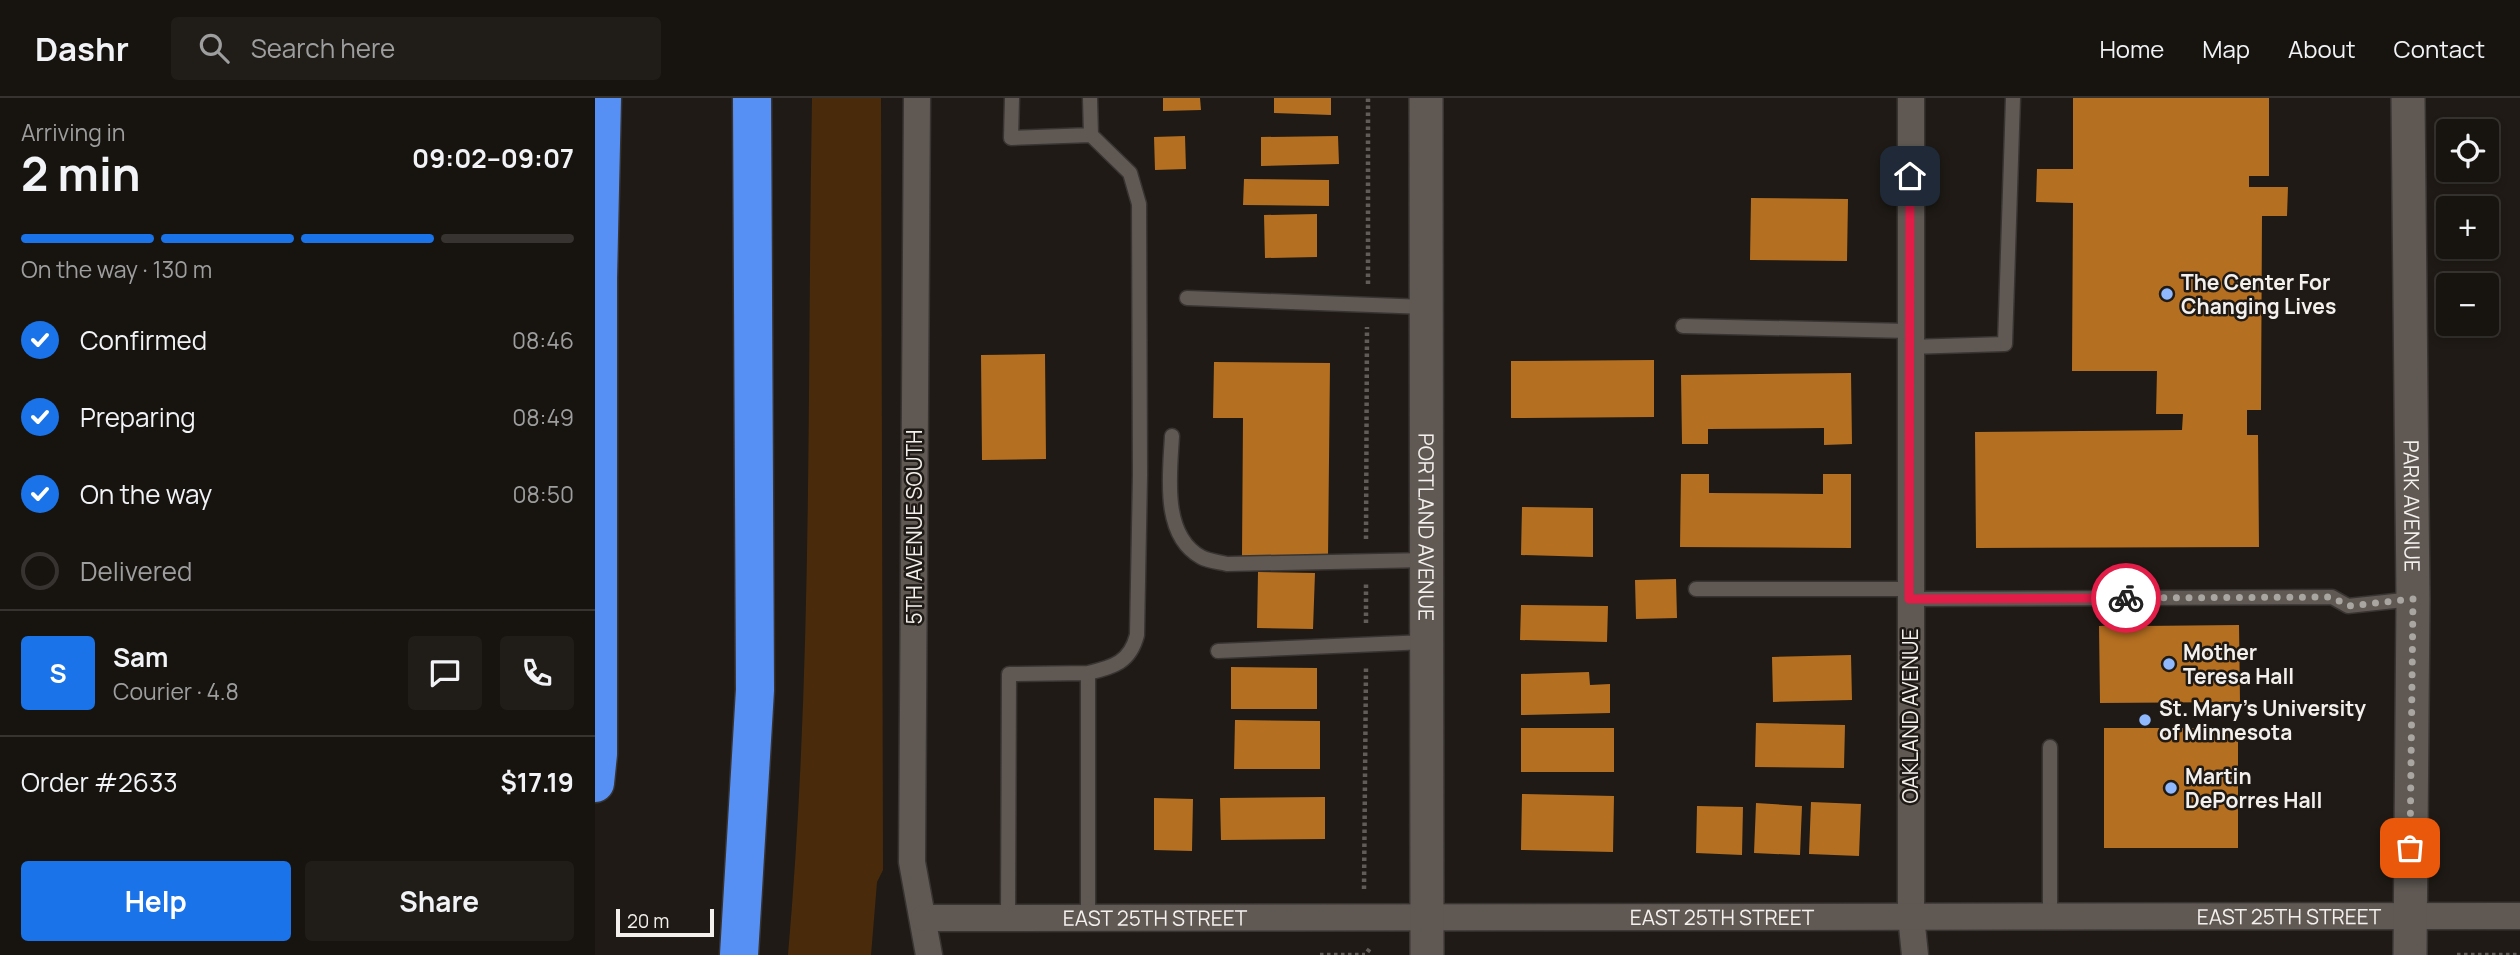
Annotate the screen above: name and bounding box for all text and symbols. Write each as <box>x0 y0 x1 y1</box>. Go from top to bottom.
search box <box>171 17 661 80</box>
text: Dashr <box>35 26 129 71</box>
icon: search <box>195 29 233 67</box>
text: Search here <box>251 30 395 66</box>
text: Home <box>2099 32 2164 65</box>
text: Map <box>2202 32 2250 65</box>
text: About <box>2288 32 2356 65</box>
text: Contact <box>2394 32 2485 65</box>
text: Arriving in <box>21 116 126 148</box>
map controls <box>2436 119 2499 336</box>
button: locate <box>2436 119 2499 182</box>
text: 09:02–09:07 <box>412 140 574 176</box>
text: 2 min <box>21 142 141 205</box>
pin <box>1880 146 1940 206</box>
icon: home <box>1891 157 1929 195</box>
button: + <box>2436 196 2499 259</box>
text: On the way · 130 m <box>21 253 212 285</box>
place label: The Center For Changing Lives <box>2181 268 2336 320</box>
button: − <box>2436 273 2499 336</box>
marker: The Center For Changing Lives <box>2159 286 2175 302</box>
icon: check <box>21 321 59 359</box>
text: Confirmed <box>80 322 207 358</box>
text: 08:46 <box>512 324 574 356</box>
icon: check <box>21 398 59 436</box>
text: Preparing <box>80 399 196 435</box>
text: 08:49 <box>512 401 574 433</box>
street label: 5TH AVENUE SOUTH <box>900 430 928 624</box>
street label: PORTLAND AVENUE <box>1412 433 1441 621</box>
street label: PARK AVENUE <box>2397 440 2427 572</box>
icon: check <box>21 475 59 513</box>
text: On the way <box>80 476 212 512</box>
text: 08:50 <box>512 478 574 510</box>
text: Delivered <box>80 553 192 589</box>
courier <box>2091 563 2161 633</box>
icon: bike <box>2107 579 2145 617</box>
street label: OAKLAND AVENUE <box>1896 629 1924 803</box>
button: chat <box>408 636 482 710</box>
button: phone <box>500 636 574 710</box>
place label: Mother Teresa Hall <box>2183 638 2294 690</box>
text: Sam <box>113 639 168 675</box>
text: S <box>49 655 67 691</box>
marker: Mother Teresa Hall <box>2161 656 2177 672</box>
text: Courier · 4.8 <box>113 675 239 707</box>
place label: St. Mary's University of Minnesota <box>2159 694 2366 746</box>
marker: St. Mary's University of Minnesota <box>2137 712 2153 728</box>
place label: Martin DePorres Hall <box>2185 762 2322 814</box>
text: Order #2633 <box>21 764 178 800</box>
text: $17.19 <box>501 764 574 800</box>
marker: Martin DePorres Hall <box>2163 780 2179 796</box>
pin <box>2380 818 2440 878</box>
icon: bag <box>2391 829 2429 867</box>
button: Help <box>21 861 291 941</box>
button: Share <box>305 861 574 941</box>
street label: EAST 25TH STREET <box>2197 902 2382 930</box>
street label: EAST 25TH STREET <box>1630 903 1815 931</box>
street label: EAST 25TH STREET <box>1063 904 1248 932</box>
scale bar <box>616 906 714 938</box>
text: 20 m <box>627 908 669 934</box>

